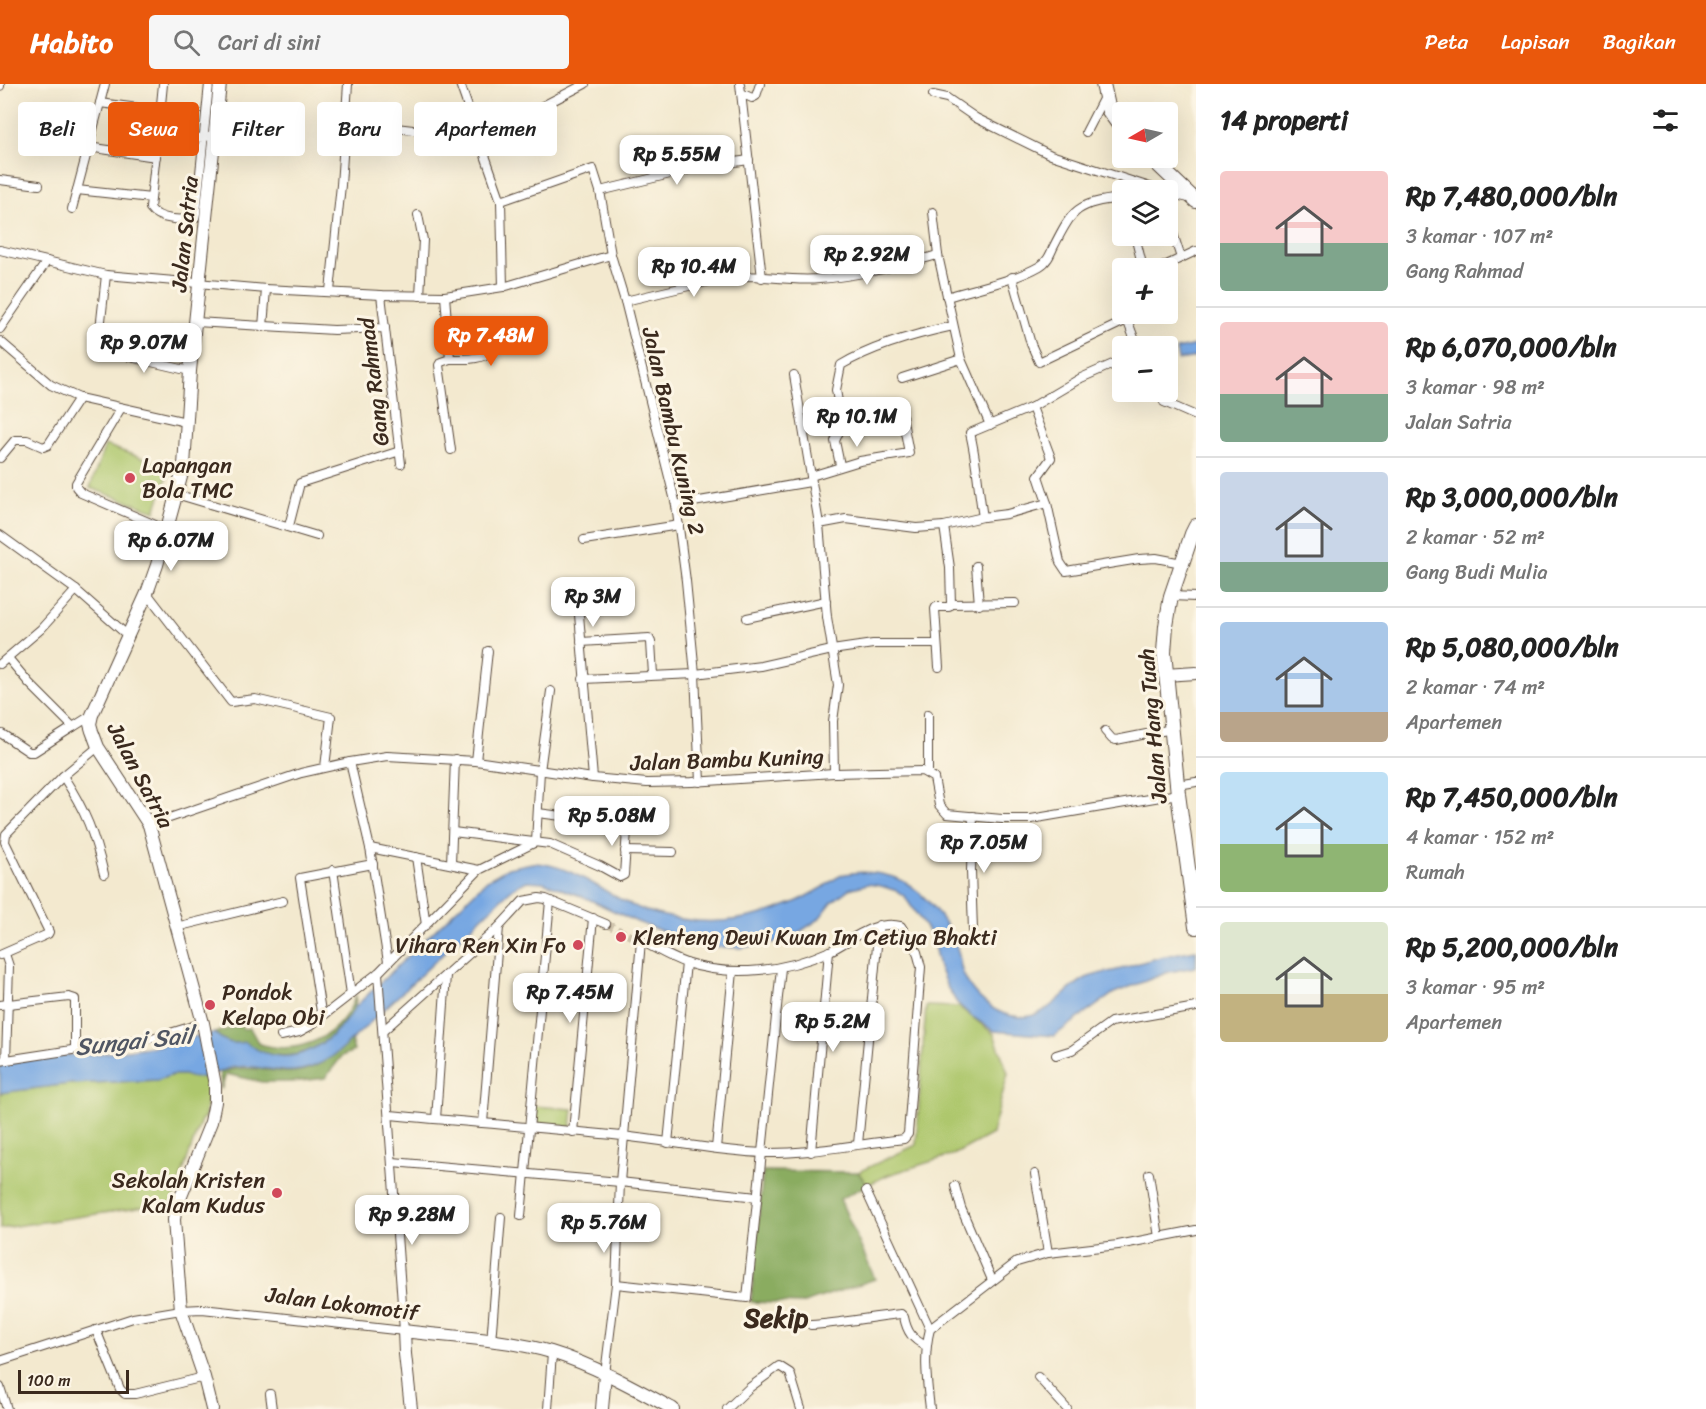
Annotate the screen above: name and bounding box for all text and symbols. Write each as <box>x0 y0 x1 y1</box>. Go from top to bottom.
search box <box>149 15 569 69</box>
text: Habito <box>30 18 113 67</box>
text: Cari di sini <box>218 23 320 62</box>
text: Peta <box>1425 23 1468 61</box>
text: Lapisan <box>1501 23 1570 61</box>
text: Bagikan <box>1603 23 1676 61</box>
icon: search <box>170 26 203 59</box>
text: 14 properti <box>1220 97 1348 143</box>
chip: Beli <box>18 102 96 156</box>
chip: Sewa <box>108 102 199 156</box>
chip: Filter <box>211 102 305 156</box>
chip: Baru <box>317 102 402 156</box>
chip: Apartemen <box>414 102 557 156</box>
north arrow <box>1112 102 1178 168</box>
map controls <box>1112 102 1178 402</box>
icon: filters <box>1649 104 1682 137</box>
pin: Rp 5.55M <box>615 135 739 186</box>
text: Rp 5.55M <box>634 137 720 172</box>
street label: Jalan Satria <box>159 173 210 295</box>
text: Rp 7,480,000/bln <box>1406 173 1617 219</box>
button: layers <box>1112 180 1178 246</box>
icon: home <box>1268 195 1340 267</box>
text: 3 kamar · 107 m² <box>1406 219 1553 254</box>
pin: Rp 2.92M <box>805 235 929 286</box>
text: Rp 2.92M <box>824 237 910 272</box>
pin: Rp 10.4M <box>632 247 756 298</box>
text: Rp 10.4M <box>652 249 736 284</box>
text: Gang Rahmad <box>1406 254 1523 289</box>
button: + <box>1112 258 1178 324</box>
street label: Gang Rahmad <box>346 314 401 448</box>
pin: Rp 7.48M <box>429 316 553 367</box>
text: Rp 7.48M <box>448 318 534 353</box>
street label: Jalan Bambu Kuning 2 <box>630 322 716 539</box>
pin: Rp 9.07M <box>82 323 206 374</box>
text: Rp 6,070,000/bln <box>1406 324 1617 370</box>
text: Rp 9.07M <box>101 325 187 360</box>
button: − <box>1112 336 1178 402</box>
icon: home <box>1268 346 1340 418</box>
text: 3 kamar · 98 m² <box>1406 370 1545 405</box>
pin: Rp 10.1M <box>795 397 919 448</box>
text: Rp 10.1M <box>817 399 897 434</box>
text: Jalan Satria <box>1406 405 1512 440</box>
place label: Lapangan Bola TMC <box>142 446 234 510</box>
marker: Lapangan Bola TMC <box>123 471 137 485</box>
text: Rp 3,000,000/bln <box>1406 474 1618 520</box>
icon: home <box>1268 496 1340 568</box>
text: 2 kamar · 52 m² <box>1406 520 1545 555</box>
pin: Rp 6.07M <box>109 521 233 572</box>
text: Rp 6.07M <box>128 523 214 558</box>
text: Gang Budi Mulia <box>1406 555 1548 590</box>
pin: Rp 3M <box>551 577 635 628</box>
text: Rp 3M <box>565 579 621 614</box>
text: Rp 5,080,000/bln <box>1406 624 1619 670</box>
icon: home <box>1268 646 1340 718</box>
street label: Jalan Hang Tuah <box>1126 647 1179 806</box>
text: 2 kamar · 74 m² <box>1406 670 1545 705</box>
text: Apartemen <box>1406 705 1502 740</box>
street label: Jalan Satria <box>96 714 185 836</box>
street label: Jalan Bambu Kuning <box>628 737 825 782</box>
text: Rp 7,450,000/bln <box>1406 774 1618 820</box>
pin: Rp 5.08M <box>550 796 674 847</box>
icon: home <box>1268 796 1340 868</box>
text: Rp 5.08M <box>568 798 656 833</box>
text: 4 kamar · 152 m² <box>1406 820 1554 855</box>
pin: Rp 7.05M <box>922 823 1046 874</box>
text: Rp 7.05M <box>941 825 1027 860</box>
text: Rumah <box>1406 855 1465 890</box>
place label: Klenteng Dewi Kwan Im Cetiya Bhakti <box>633 918 998 957</box>
text: Rp 5,200,000/bln <box>1406 924 1618 970</box>
place label: Vihara Ren Xin Fo <box>395 926 566 965</box>
marker: Klenteng Dewi Kwan Im Cetiya Bhakti <box>614 930 628 944</box>
marker: Vihara Ren Xin Fo <box>571 938 585 952</box>
icon: home <box>1268 946 1340 1018</box>
text: 3 kamar · 95 m² <box>1406 970 1545 1005</box>
place label: Pondok Kelapa Obi <box>222 973 325 1037</box>
pin: Rp 7.45M <box>508 973 632 1024</box>
text: Rp 7.45M <box>527 975 613 1010</box>
marker: Pondok Kelapa Obi <box>203 998 217 1012</box>
pin: Rp 5.2M <box>778 1002 888 1053</box>
text: Rp 5.2M <box>796 1004 870 1039</box>
text: Apartemen <box>1406 1005 1502 1040</box>
water label: Sungai Sail <box>73 1013 200 1068</box>
place label: Sekolah Kristen Kalam Kudus <box>112 1161 266 1225</box>
marker: Sekolah Kristen Kalam Kudus <box>270 1186 284 1200</box>
pin: Rp 9.28M <box>350 1195 474 1246</box>
text: Rp 9.28M <box>369 1197 455 1232</box>
pin: Rp 5.76M <box>542 1203 666 1254</box>
text: Rp 5.76M <box>561 1205 647 1240</box>
street label: Jalan Lokomotif <box>262 1275 423 1333</box>
district label: Sekip <box>743 1295 808 1341</box>
text: 100 m <box>27 1366 71 1395</box>
scale bar <box>18 1367 129 1394</box>

